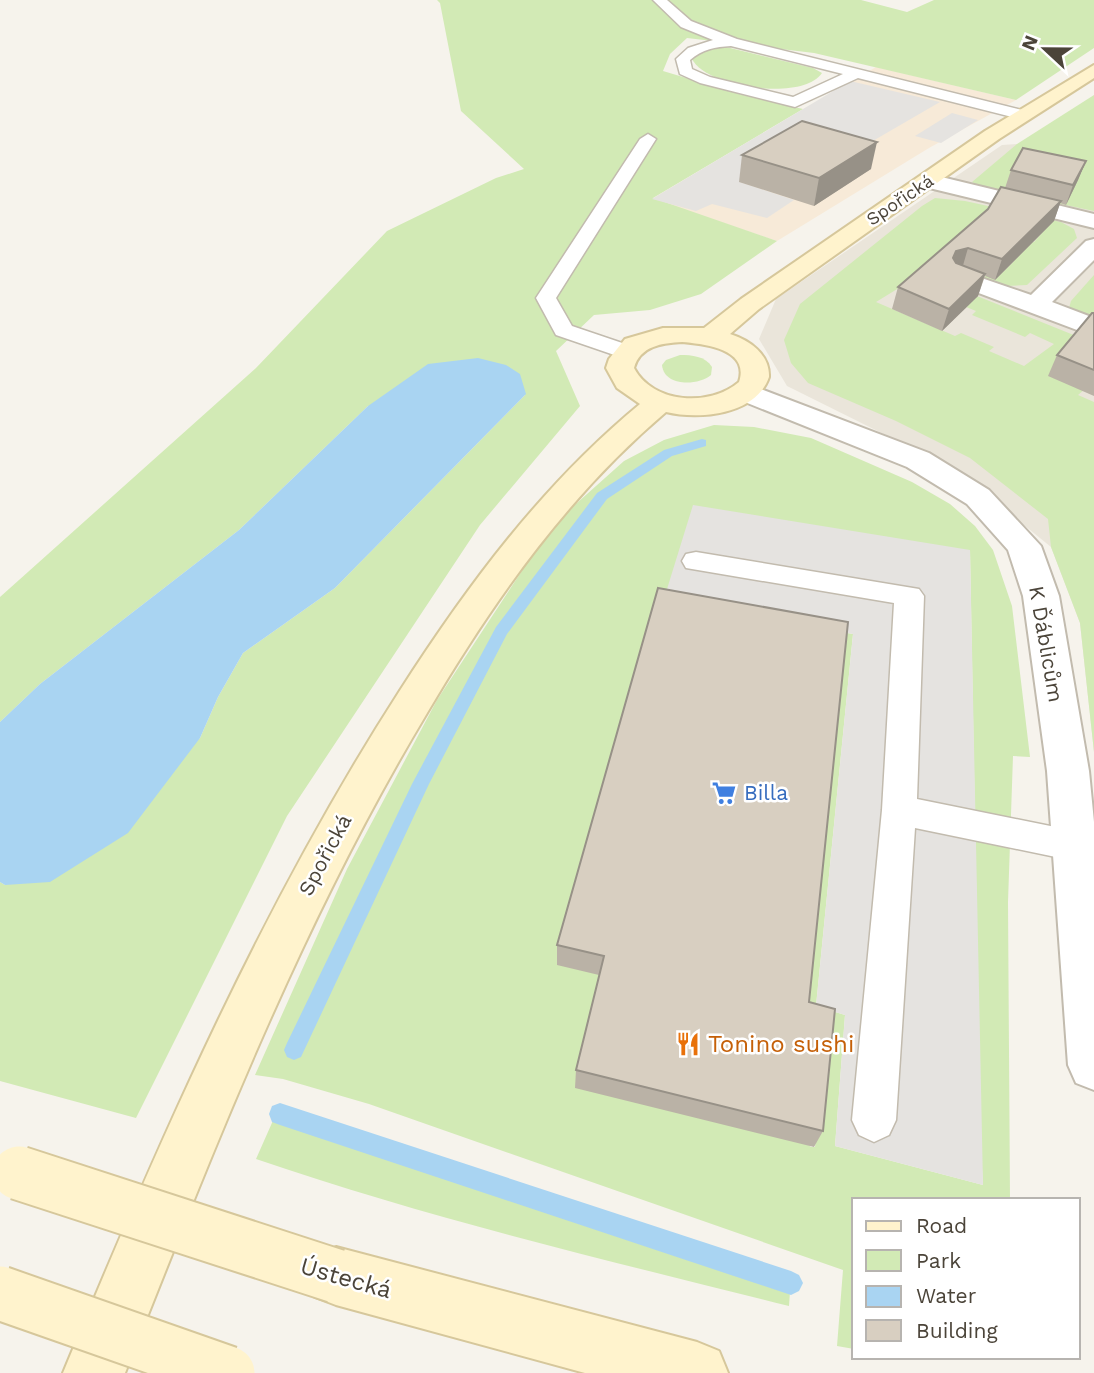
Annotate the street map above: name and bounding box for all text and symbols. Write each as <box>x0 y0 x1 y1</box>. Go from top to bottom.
north arrow <box>1010 14 1080 84</box>
text: N <box>1016 32 1043 54</box>
street label: Spořická <box>862 170 937 230</box>
street label: K Ďáblicům <box>1024 584 1069 704</box>
supermarket icon: Billa <box>710 779 738 807</box>
place label: Billa <box>744 780 788 805</box>
street label: Spořická <box>293 810 356 900</box>
restaurant icon: Tonino sushi <box>674 1030 702 1058</box>
place label: Tonino sushi <box>708 1030 854 1058</box>
legend <box>852 1198 1080 1359</box>
text: Road <box>916 1213 967 1238</box>
text: Park <box>916 1248 961 1273</box>
street label: Ústecká <box>297 1252 395 1304</box>
text: Water <box>916 1283 977 1308</box>
text: Building <box>916 1318 998 1343</box>

